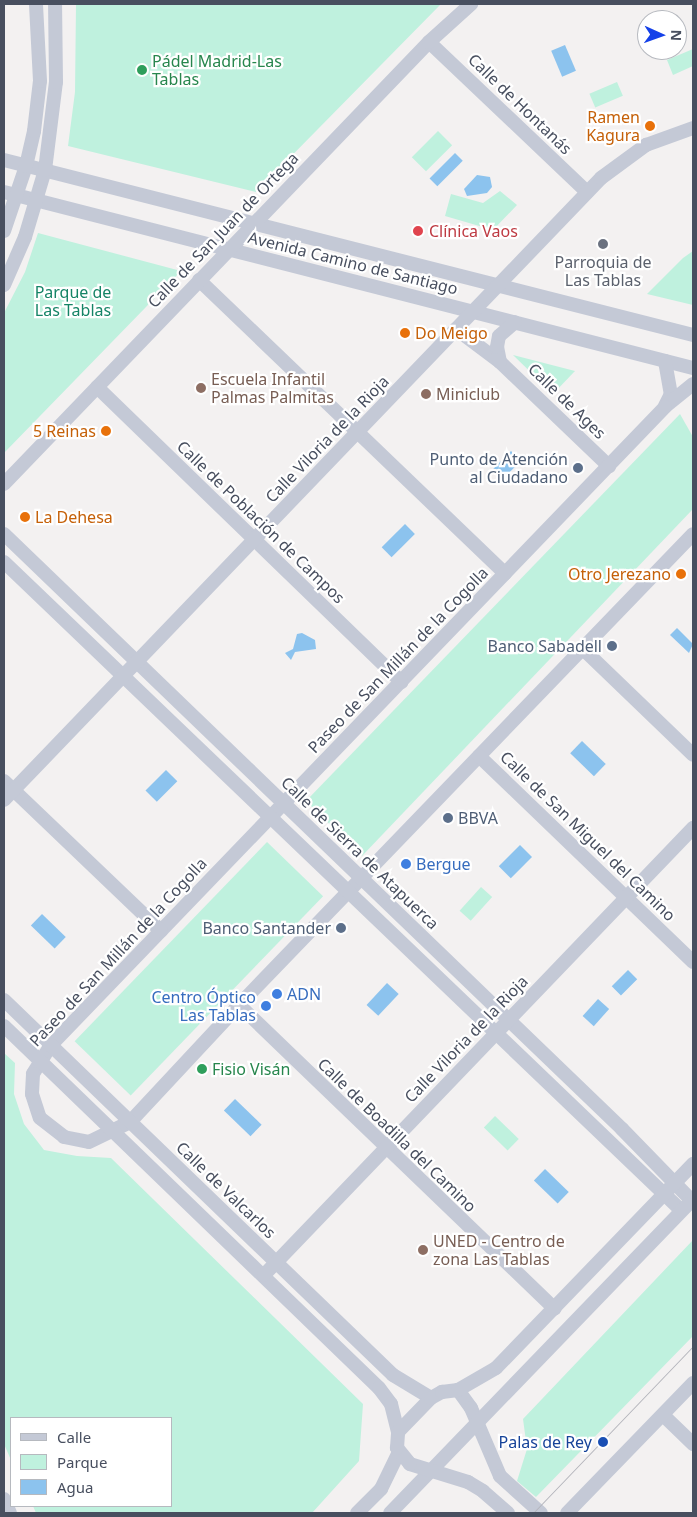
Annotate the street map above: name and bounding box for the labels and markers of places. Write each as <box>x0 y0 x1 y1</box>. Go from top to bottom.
place label: Pádel Madrid-Las Tablas <box>152 51 282 89</box>
marker: Pádel Madrid-Las Tablas <box>136 64 148 76</box>
place label: Ramen Kagura <box>586 107 640 145</box>
marker: Ramen Kagura <box>644 120 656 132</box>
place label: Clínica Vaos <box>429 221 518 241</box>
marker: Clínica Vaos <box>411 224 425 238</box>
marker: Parroquia de Las Tablas <box>597 238 609 250</box>
place label: Parroquia de Las Tablas <box>554 252 652 290</box>
place label: Do Meigo <box>415 323 488 343</box>
marker: Do Meigo <box>399 327 411 339</box>
place label: Escuela Infantil Palmas Palmitas <box>211 369 334 407</box>
marker: Escuela Infantil Palmas Palmitas <box>195 382 207 394</box>
place label: Miniclub <box>436 384 500 404</box>
marker: Miniclub <box>420 388 432 400</box>
place label: 5 Reinas <box>33 421 96 441</box>
marker: 5 Reinas <box>100 425 112 437</box>
place label: Punto de Atención al Ciudadano <box>430 449 568 487</box>
marker: Punto de Atención al Ciudadano <box>572 462 584 474</box>
place label: La Dehesa <box>35 507 113 527</box>
marker: La Dehesa <box>19 511 31 523</box>
place label: Otro Jerezano <box>568 564 671 584</box>
marker: Otro Jerezano <box>675 568 687 580</box>
place label: Banco Sabadell <box>488 636 602 656</box>
marker: Banco Sabadell <box>606 640 618 652</box>
place label: BBVA <box>458 808 498 828</box>
marker: BBVA <box>442 812 454 824</box>
place label: Bergue <box>416 854 471 874</box>
marker: Bergue <box>400 858 412 870</box>
place label: Banco Santander <box>202 918 331 938</box>
marker: Banco Santander <box>335 922 347 934</box>
place label: ADN <box>287 984 321 1004</box>
place label: Centro Óptico Las Tablas <box>151 987 256 1025</box>
marker: ADN <box>271 988 283 1000</box>
marker: Centro Óptico Las Tablas <box>260 1000 272 1012</box>
place label: Fisio Visán <box>212 1059 290 1079</box>
marker: Fisio Visán <box>196 1063 208 1075</box>
place label: UNED - Centro de zona Las Tablas <box>433 1231 565 1269</box>
marker: UNED - Centro de zona Las Tablas <box>417 1244 429 1256</box>
place label: Palas de Rey <box>499 1432 592 1452</box>
marker: Palas de Rey <box>596 1435 610 1449</box>

